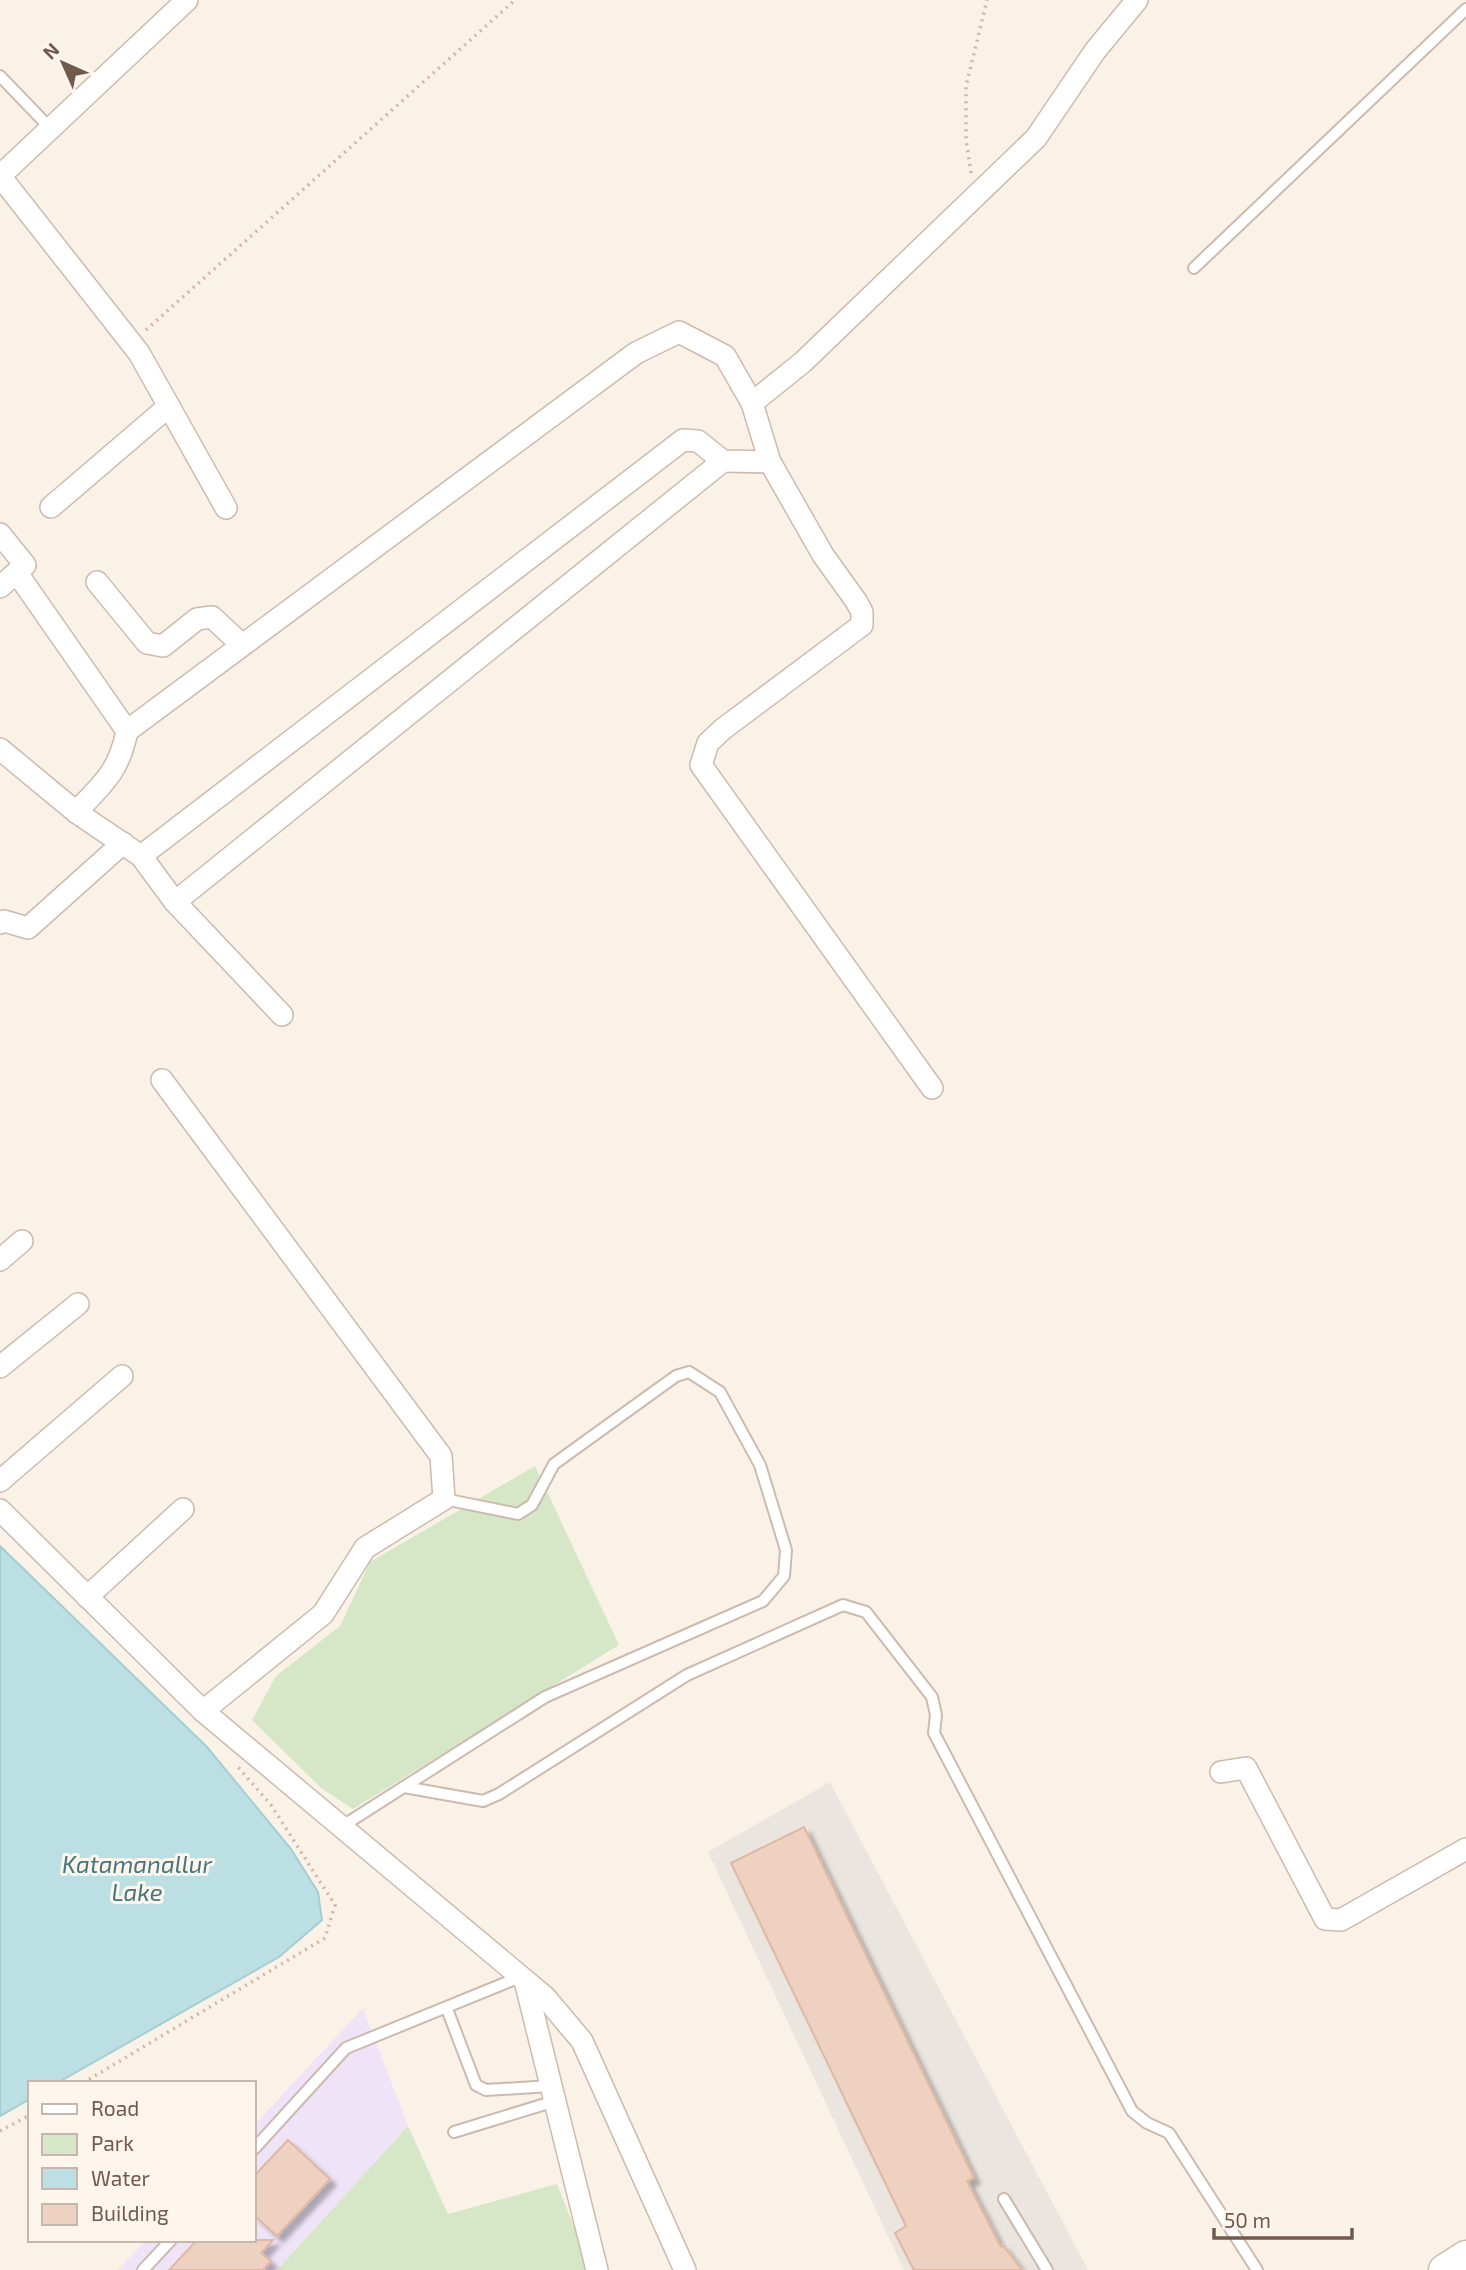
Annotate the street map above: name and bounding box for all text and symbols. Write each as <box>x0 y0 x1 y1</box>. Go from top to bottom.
north arrow <box>28 28 98 98</box>
text: N <box>38 38 64 64</box>
water label: Katamanallur Lake <box>62 1849 212 1906</box>
legend <box>28 2081 256 2242</box>
text: Road <box>91 2095 139 2120</box>
text: Park <box>91 2130 134 2155</box>
text: Water <box>91 2165 150 2190</box>
scale bar <box>1214 2196 1352 2240</box>
text: Building <box>91 2200 169 2225</box>
text: 50 m <box>1224 2207 1271 2232</box>

